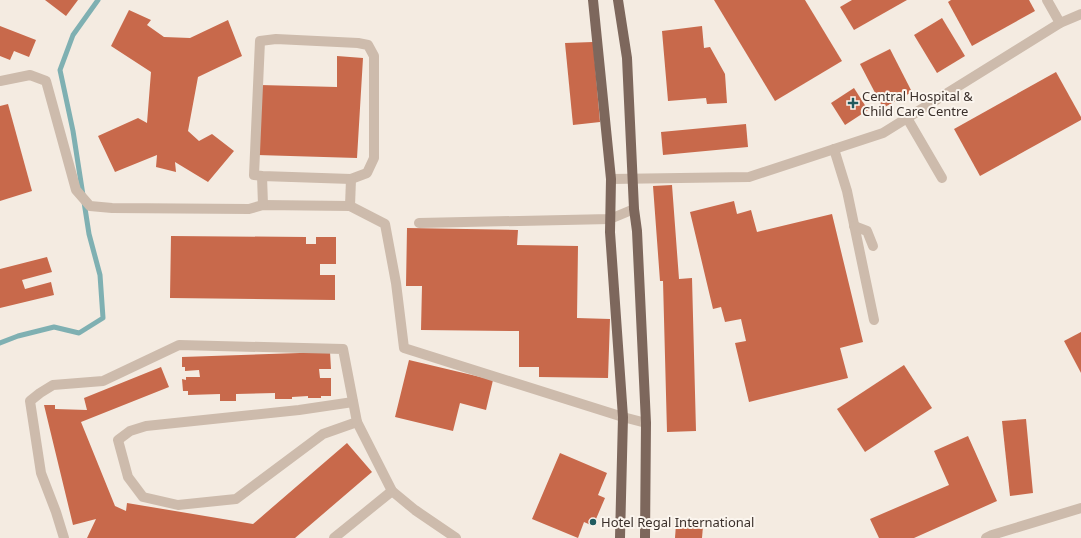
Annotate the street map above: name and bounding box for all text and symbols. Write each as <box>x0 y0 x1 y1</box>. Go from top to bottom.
place label: Central Hospital & Child Care Centre <box>862 87 973 120</box>
marker: Central Hospital & Child Care Centre <box>847 97 859 109</box>
place label: Hotel Regal International <box>601 513 754 531</box>
marker: Hotel Regal International <box>588 517 598 527</box>

